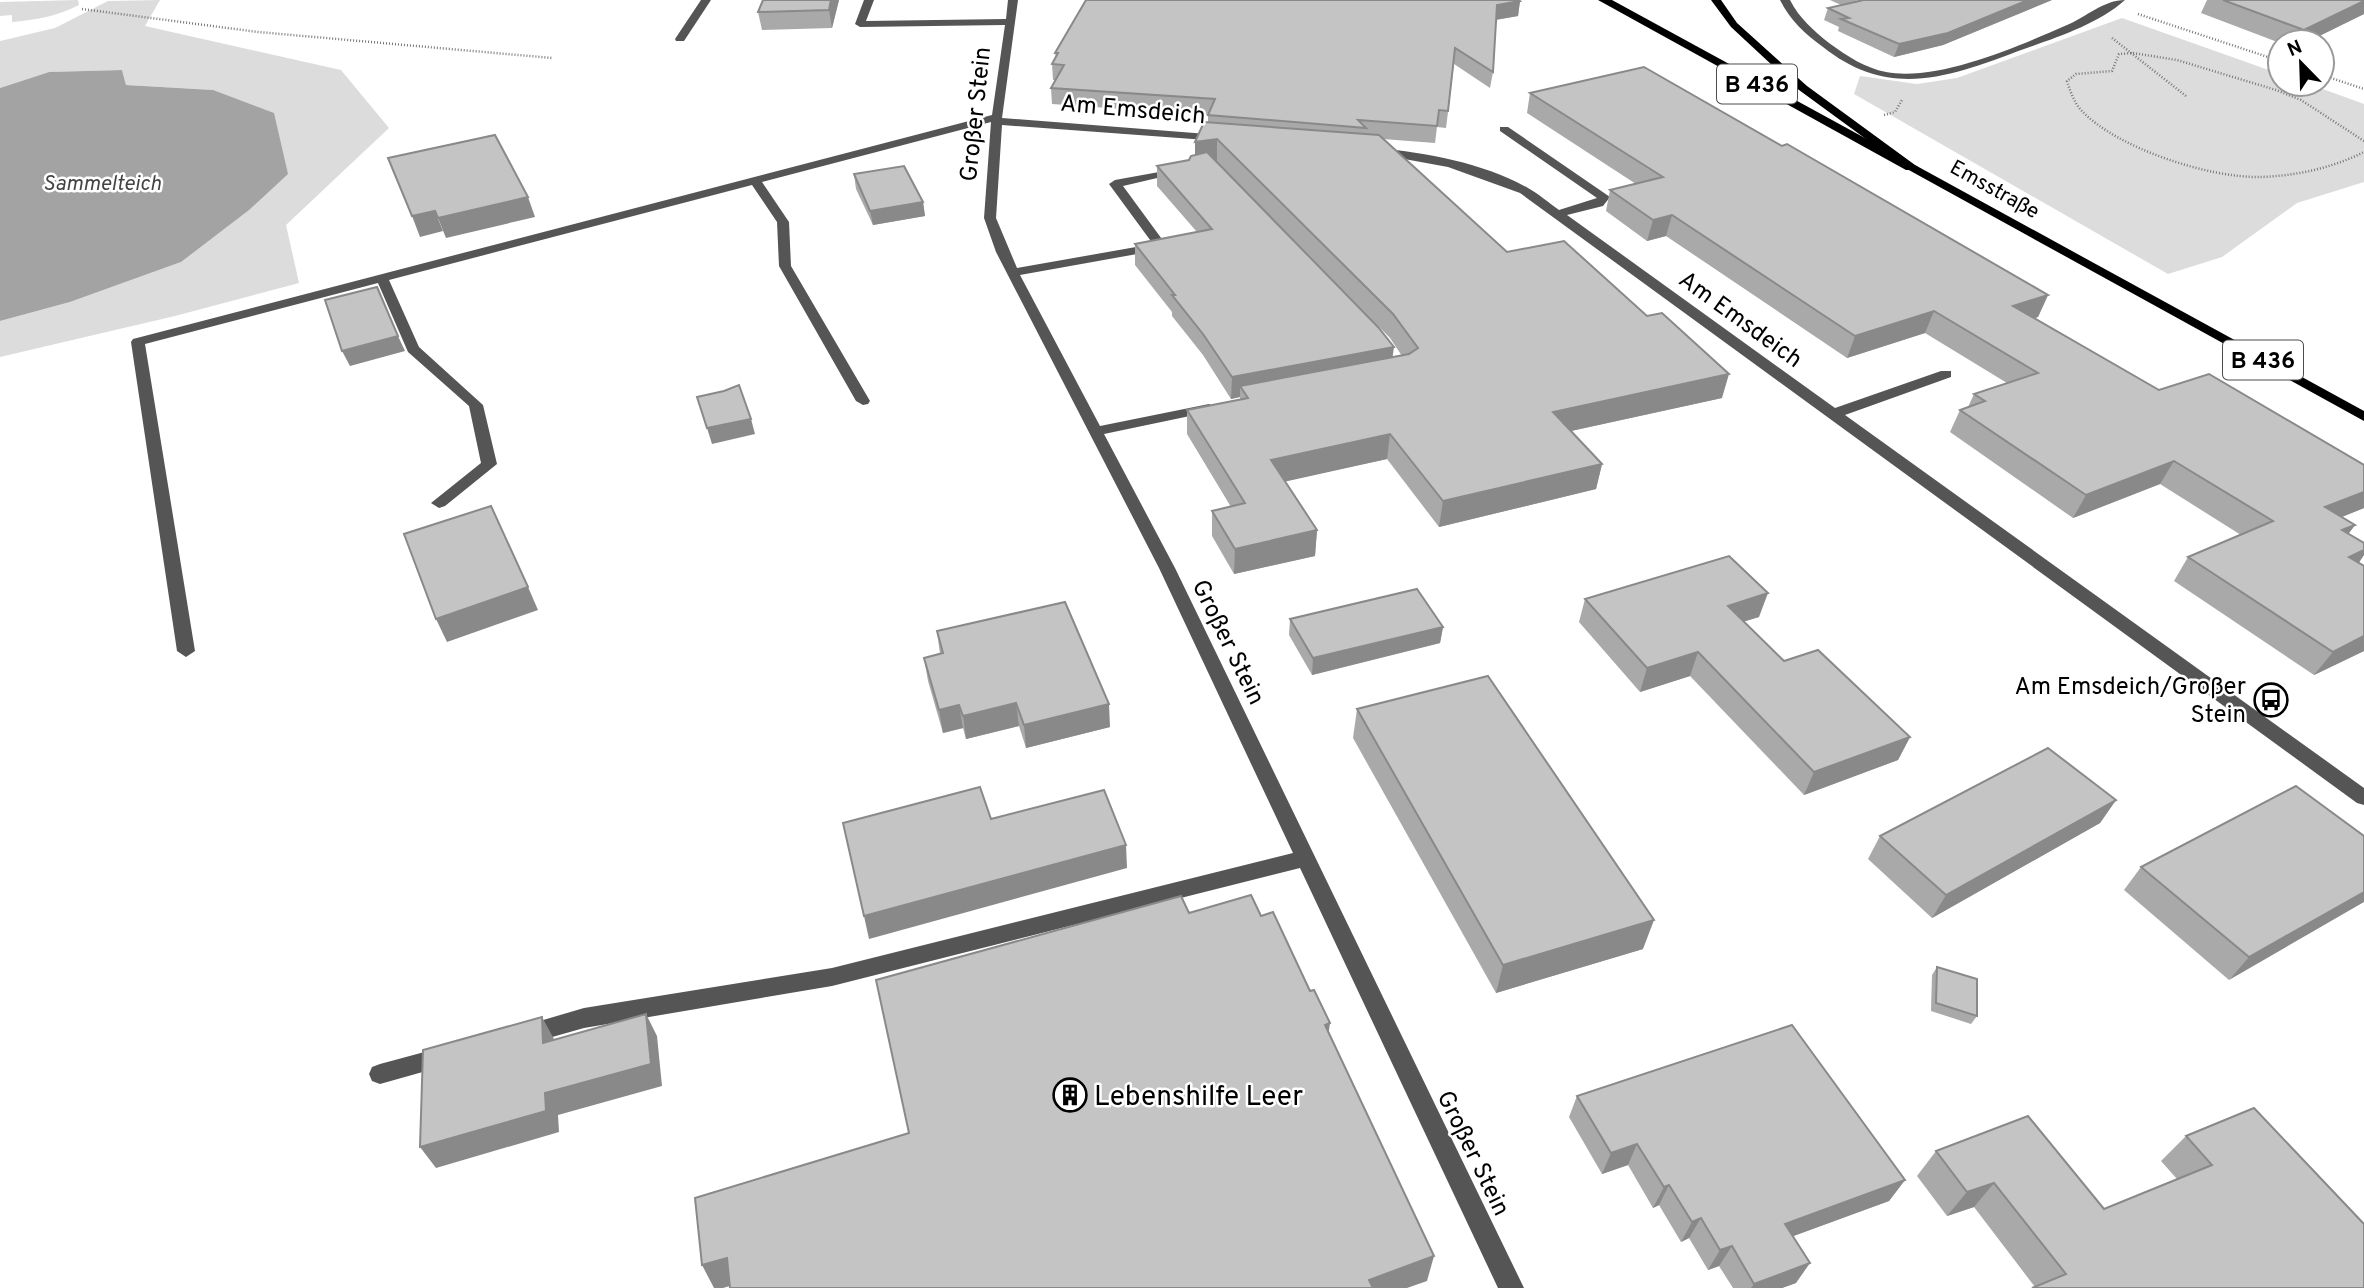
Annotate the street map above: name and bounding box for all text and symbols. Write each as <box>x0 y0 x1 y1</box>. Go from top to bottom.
north arrow <box>2266 28 2336 98</box>
text: N <box>2284 35 2306 63</box>
street label: Großer Stein <box>955 45 999 183</box>
road number: B 436 <box>1717 64 1797 104</box>
street label: Am Emsdeich <box>1059 90 1207 132</box>
street label: Emsstraße <box>1945 155 2044 226</box>
water label: Sammelteich <box>43 171 162 198</box>
street label: Am Emsdeich <box>1672 266 1808 376</box>
road number: B 436 <box>2223 340 2303 380</box>
street label: Großer Stein <box>1184 575 1270 710</box>
place label: Am Emsdeich/Großer Stein <box>2014 673 2246 731</box>
bus stop icon: Am Emsdeich/Großer Stein <box>2252 681 2290 719</box>
building icon: Lebenshilfe Leer <box>1051 1076 1089 1114</box>
place label: Lebenshilfe Leer <box>1094 1080 1303 1116</box>
street label: Großer Stein <box>1429 1086 1515 1221</box>

